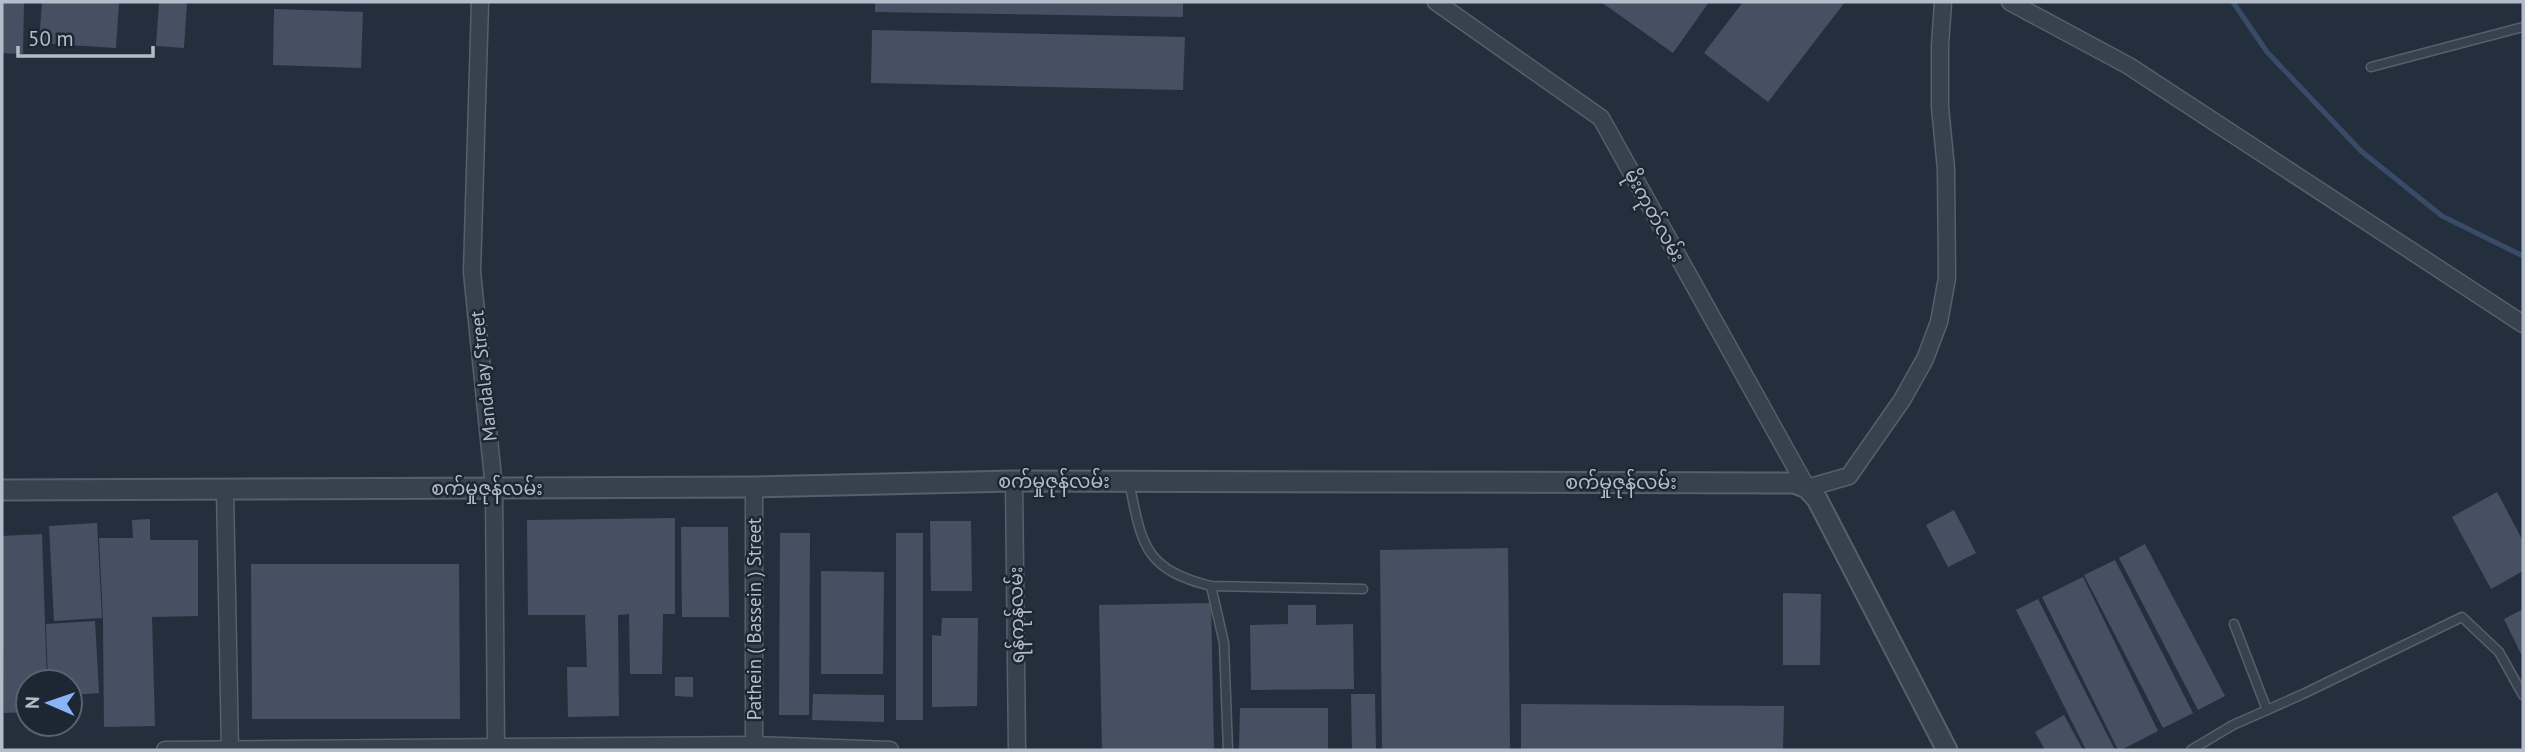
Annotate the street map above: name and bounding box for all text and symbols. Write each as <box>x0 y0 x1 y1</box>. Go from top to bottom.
scale bar <box>18 14 152 58</box>
text: 50 m <box>28 25 74 52</box>
street label: မိုးကုတ်လမ်း <box>1615 163 1692 268</box>
street label: Mandalay Street <box>464 309 502 443</box>
street label: စက်မှုဇုန်လမ်း <box>998 467 1110 498</box>
street label: စက်မှုဇုန်လမ်း <box>1565 468 1677 499</box>
street label: စက်မှုဇုန်လမ်း <box>431 474 543 505</box>
street label: Pathein ( Bassein ) Street <box>742 517 766 720</box>
street label: ရန်ကုန်လမ်း <box>1001 566 1034 664</box>
north arrow <box>14 668 84 738</box>
text: N <box>20 696 44 709</box>

